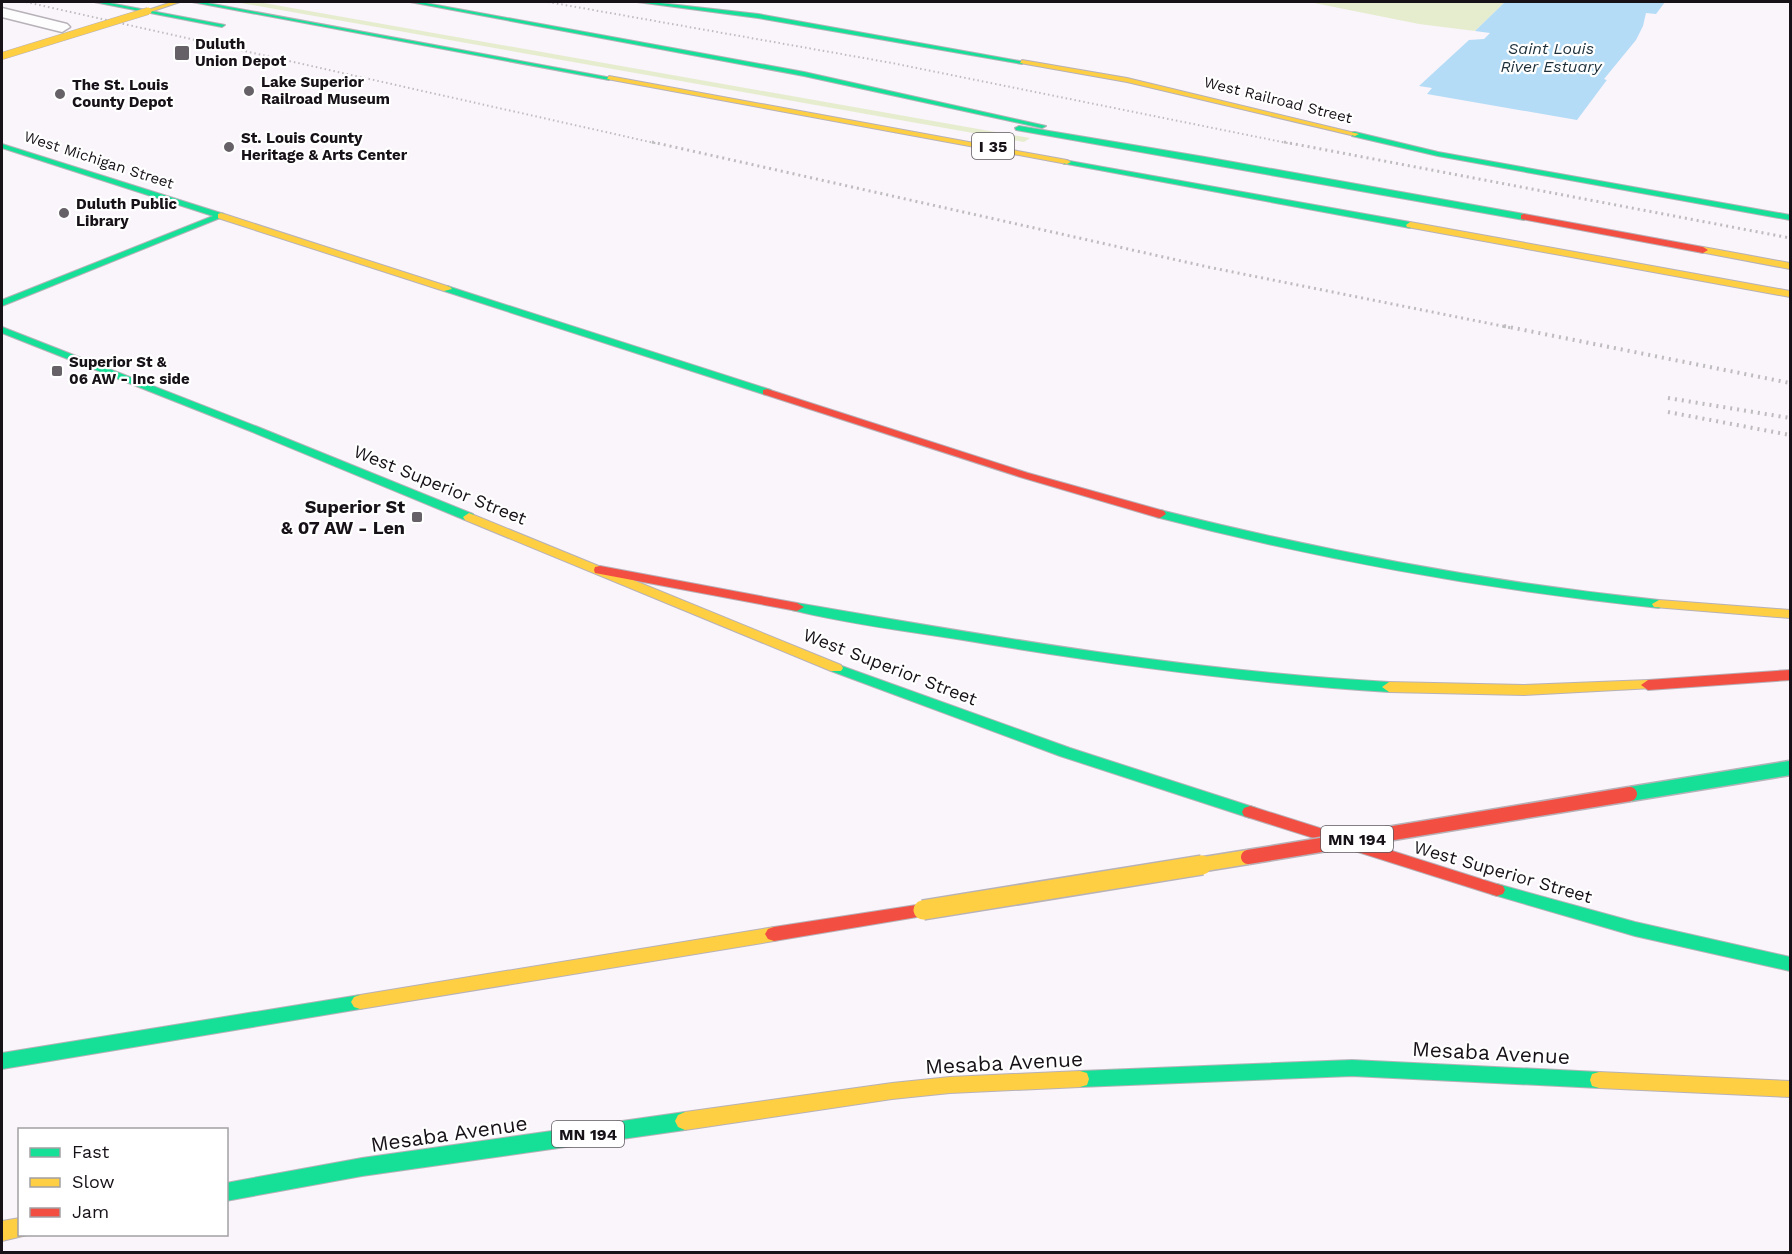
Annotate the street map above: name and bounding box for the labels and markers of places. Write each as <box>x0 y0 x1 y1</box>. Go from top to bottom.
place label: Duluth Union Depot <box>195 35 287 70</box>
marker: Duluth Union Depot <box>173 44 191 62</box>
place label: Lake Superior Railroad Museum <box>261 73 390 108</box>
place label: The St. Louis County Depot <box>72 76 173 111</box>
marker: Lake Superior Railroad Museum <box>242 84 256 98</box>
marker: The St. Louis County Depot <box>53 87 67 101</box>
place label: St. Louis County Heritage & Arts Center <box>241 129 408 164</box>
marker: St. Louis County Heritage & Arts Center <box>222 140 236 154</box>
place label: Duluth Public Library <box>76 195 178 230</box>
marker: Duluth Public Library <box>57 206 71 220</box>
place label: Superior St & 06 AW - Inc side <box>69 353 190 388</box>
marker: Superior St & 06 AW - Inc side <box>50 364 64 378</box>
place label: Superior St & 07 AW - Len <box>281 496 405 538</box>
marker: Superior St & 07 AW - Len <box>410 510 424 524</box>

